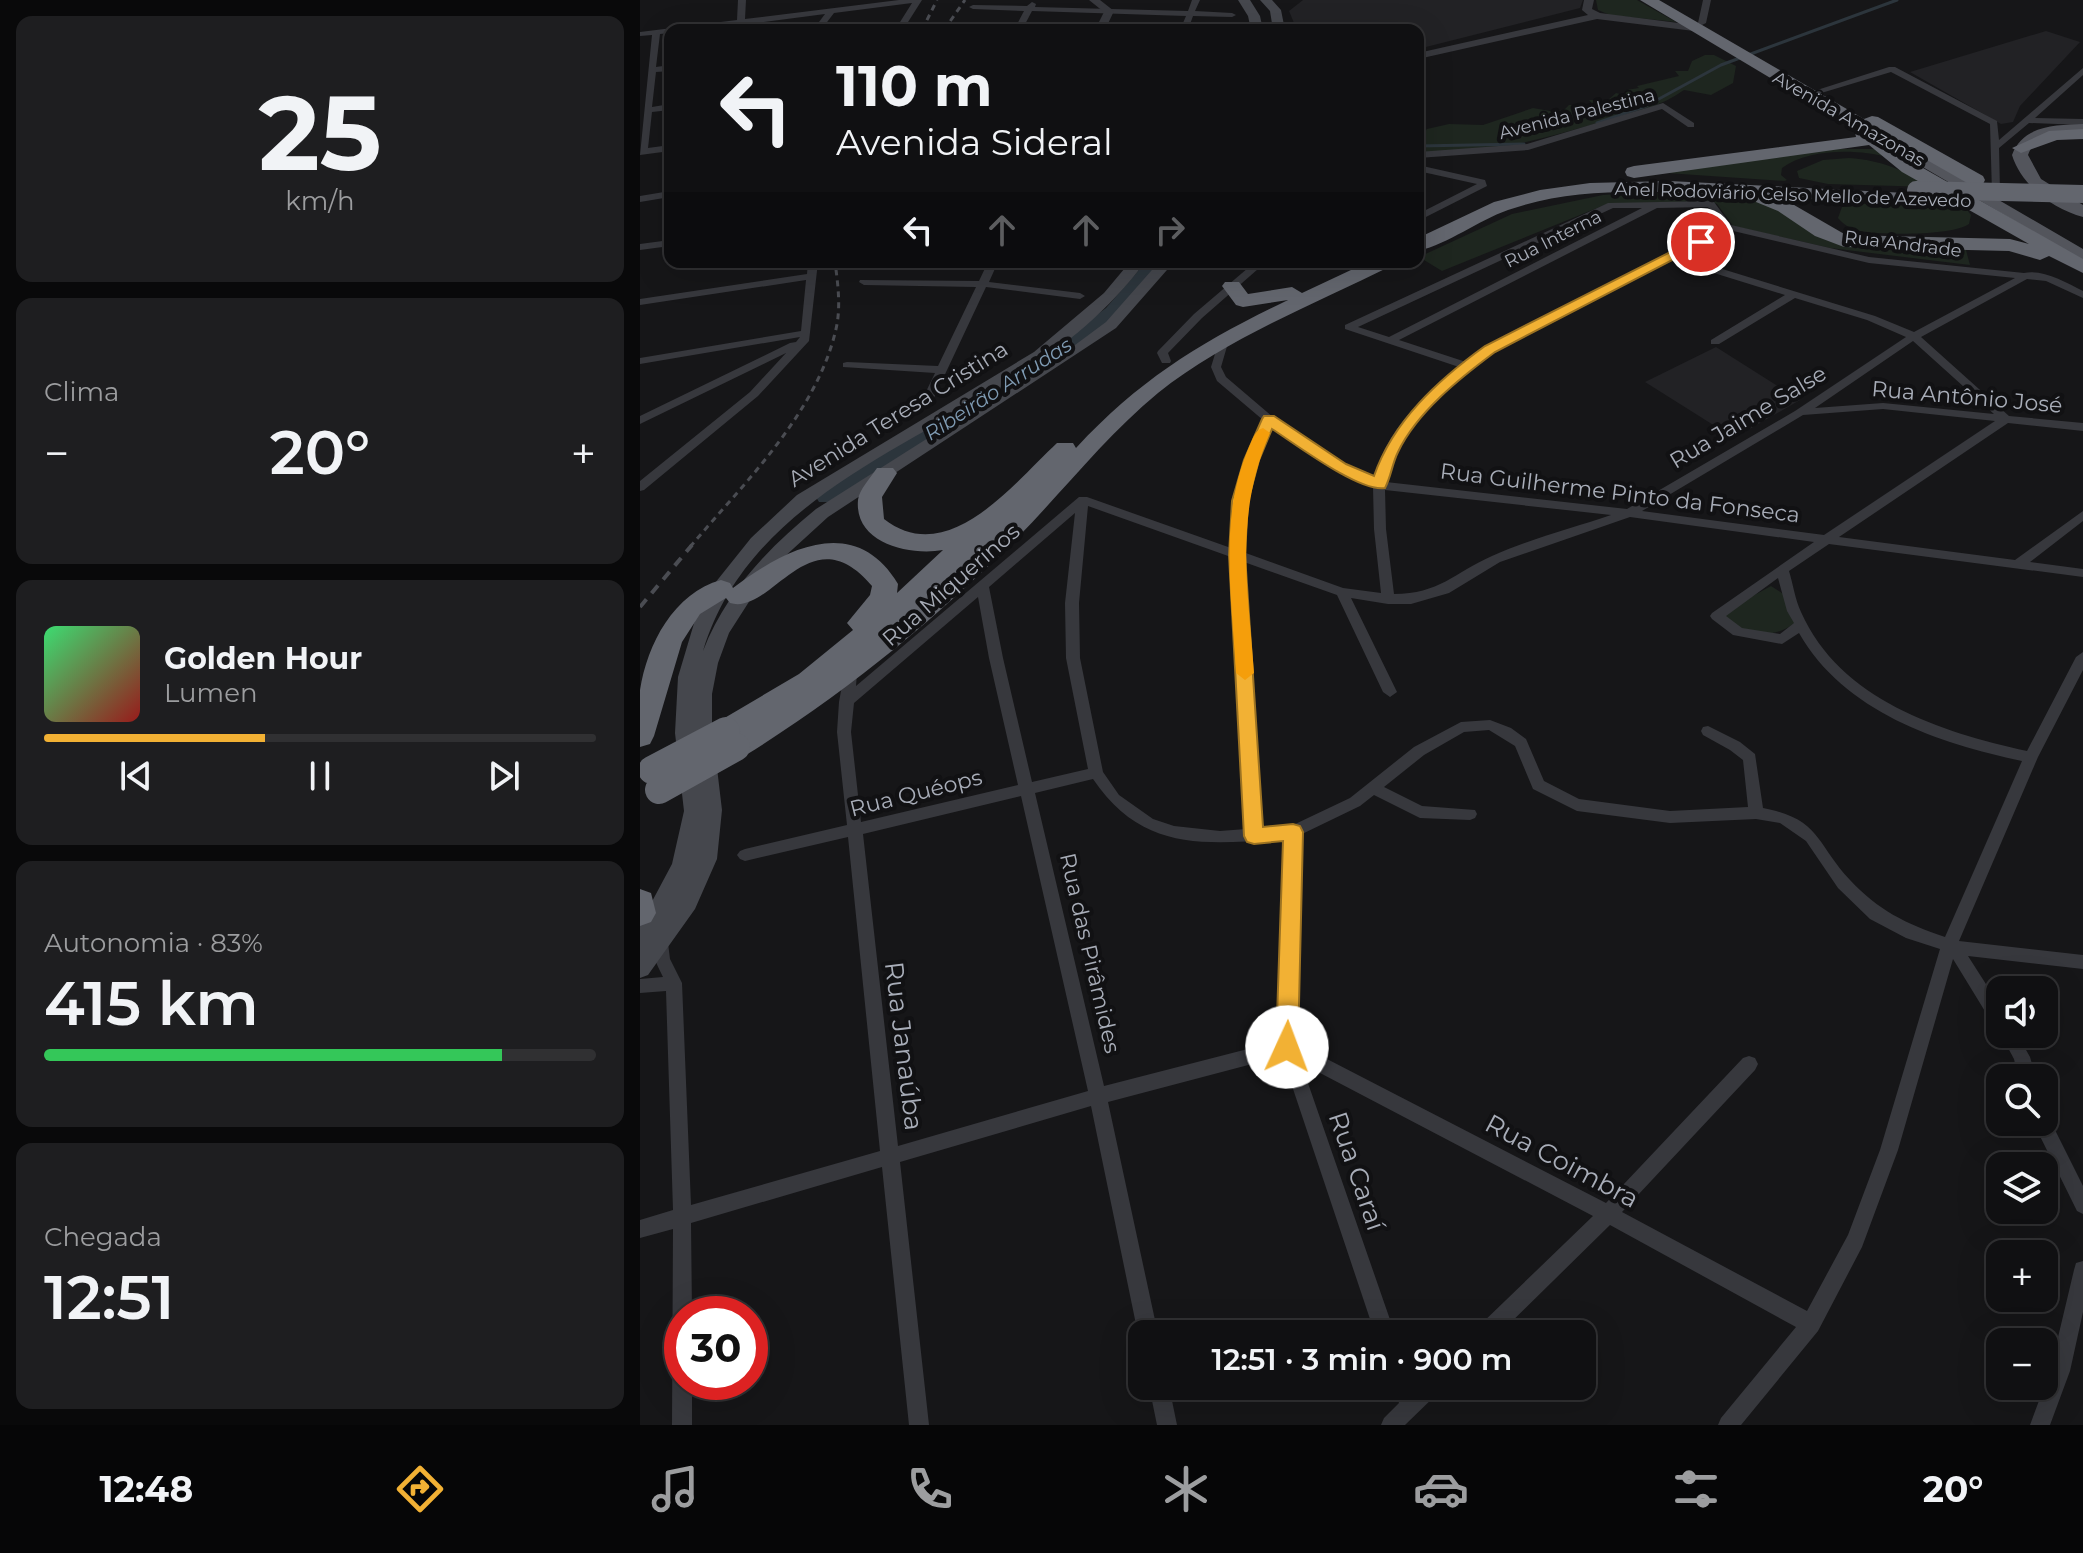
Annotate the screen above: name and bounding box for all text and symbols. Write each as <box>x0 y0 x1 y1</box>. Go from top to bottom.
text: 110 m <box>836 52 993 120</box>
icon: left <box>704 56 808 160</box>
street label: Avenida Amazonas <box>1769 67 1929 172</box>
text: 25 <box>258 69 382 196</box>
street label: Avenida Palestina <box>1497 84 1657 144</box>
text: Avenida Sideral <box>836 120 1113 164</box>
street label: Anel Rodoviário Celso Mello de Azevedo <box>1614 178 1972 212</box>
text: km/h <box>285 185 355 217</box>
street label: Rua Interna <box>1501 205 1605 273</box>
icon: left <box>896 208 940 252</box>
icon: ahead <box>980 208 1024 252</box>
icon: ahead <box>1064 208 1108 252</box>
icon: right <box>1148 208 1192 252</box>
pin <box>1667 208 1735 276</box>
icon: arrive <box>1679 220 1723 264</box>
street label: Rua Andrade <box>1843 226 1963 262</box>
water label: Ribeirão Arrudas <box>920 332 1076 445</box>
street label: Avenida Teresa Cristina <box>783 335 1013 493</box>
street label: Rua Jaime Salse <box>1665 360 1831 474</box>
street label: Rua Antônio José <box>1870 375 2064 419</box>
text: Clima <box>44 376 119 408</box>
text: 20° <box>270 416 370 489</box>
text: − <box>44 426 69 480</box>
text: + <box>571 426 596 480</box>
street label: Rua Guilherme Pinto da Fonseca <box>1439 458 1801 528</box>
street label: Rua Miquerinos <box>877 518 1025 652</box>
text: Golden Hour <box>164 640 362 677</box>
text: Lumen <box>164 677 257 709</box>
icon: previous <box>114 754 158 798</box>
icon: pause <box>298 754 342 798</box>
icon: next <box>482 754 526 798</box>
street label: Rua Quéops <box>847 763 985 822</box>
street label: Rua das Pirâmides <box>1054 850 1126 1056</box>
text: Autonomia · 83% <box>44 927 263 959</box>
street label: Rua Janaúba <box>878 960 930 1132</box>
text: 415 km <box>44 967 259 1040</box>
map controls <box>1986 976 2058 1400</box>
button: sound <box>1986 976 2058 1048</box>
position arrow <box>1245 1005 1329 1089</box>
button: search <box>1986 1064 2058 1136</box>
street label: Rua Caraí <box>1322 1107 1393 1236</box>
street label: Rua Coimbra <box>1480 1107 1644 1215</box>
button: layers <box>1986 1152 2058 1224</box>
text: Chegada <box>44 1221 162 1253</box>
button: + <box>1986 1240 2058 1312</box>
text: 12:51 <box>44 1261 174 1334</box>
speed limit sign: 30 <box>664 1296 768 1400</box>
button: − <box>1986 1328 2058 1400</box>
text: 12:51 · 3 min · 900 m <box>1212 1341 1512 1378</box>
icon: directions <box>392 1461 448 1517</box>
icon: music <box>647 1461 703 1517</box>
icon: phone <box>902 1461 958 1517</box>
icon: climate <box>1158 1461 1214 1517</box>
icon: car <box>1413 1461 1469 1517</box>
icon: filters <box>1668 1461 1724 1517</box>
text: 12:48 <box>100 1467 193 1511</box>
text: 20° <box>1923 1467 1983 1511</box>

